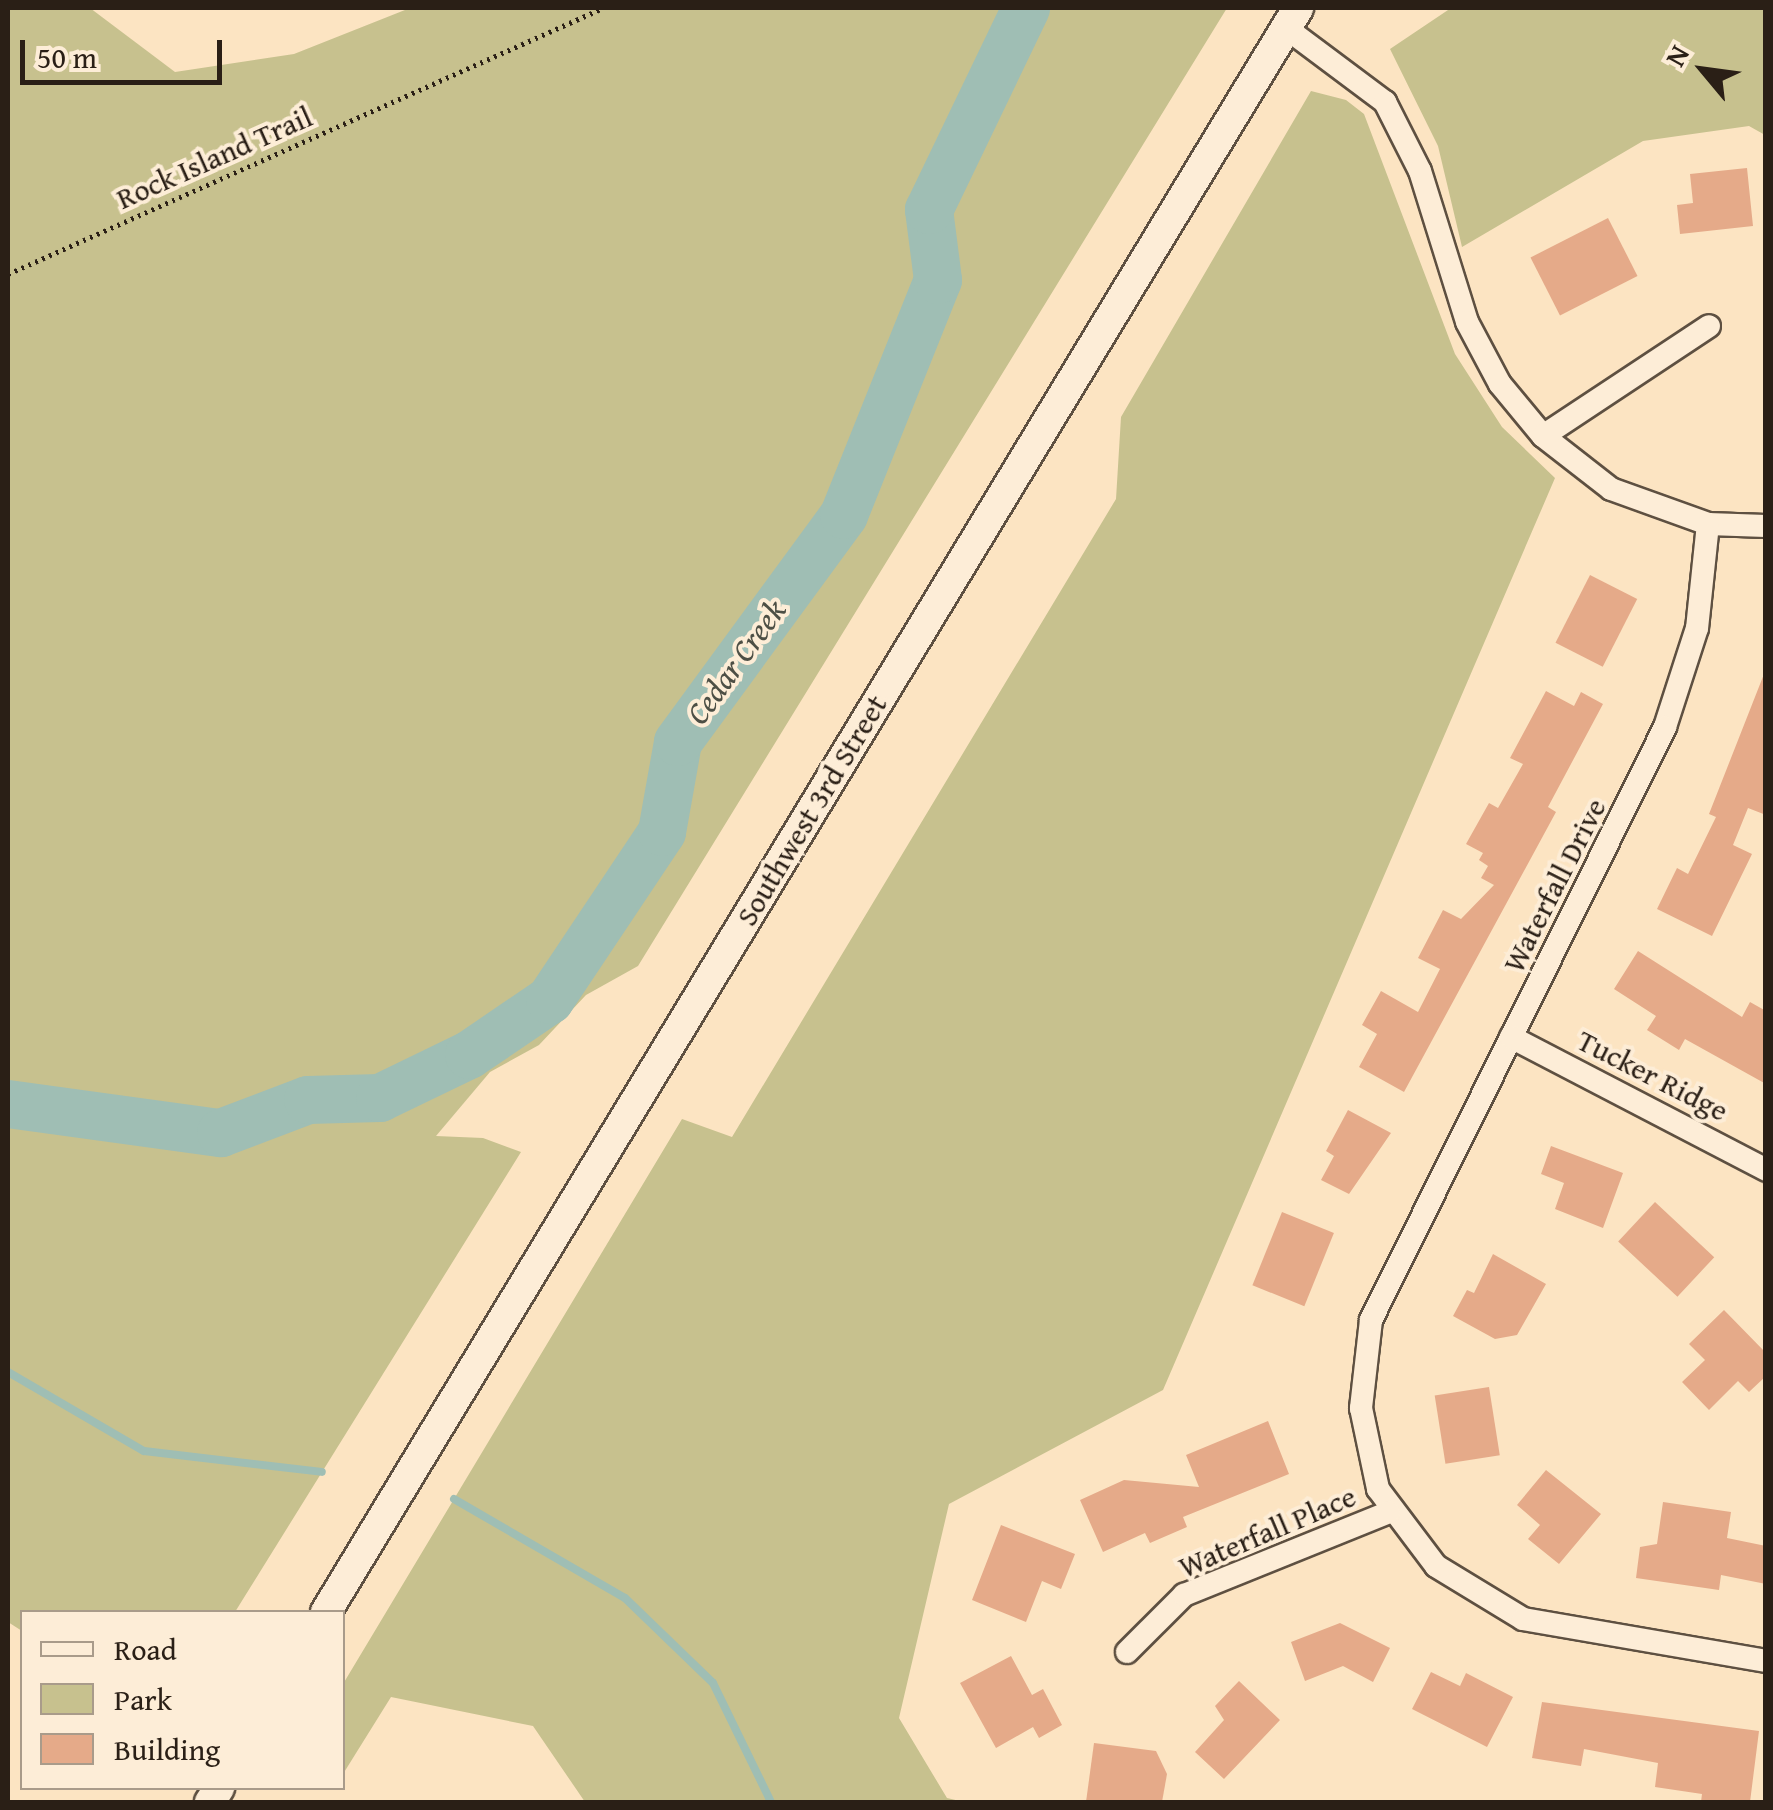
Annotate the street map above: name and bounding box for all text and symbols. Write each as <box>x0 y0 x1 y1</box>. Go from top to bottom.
scale bar <box>25 20 228 82</box>
north arrow <box>1653 20 1753 120</box>
text: 50 m <box>37 35 97 79</box>
text: N <box>1654 37 1699 73</box>
street label: Rock Island Trail <box>111 98 317 216</box>
water label: Cedar Creek <box>678 592 794 732</box>
street label: Southwest 3rd Street <box>728 688 894 932</box>
street label: Waterfall Drive <box>1495 792 1613 978</box>
street label: Tucker Ridge <box>1572 1022 1734 1128</box>
street label: Waterfall Place <box>1173 1478 1361 1584</box>
legend <box>20 1610 345 1790</box>
text: Road <box>114 1627 177 1671</box>
text: Park <box>114 1677 172 1721</box>
text: Building <box>114 1727 220 1771</box>

